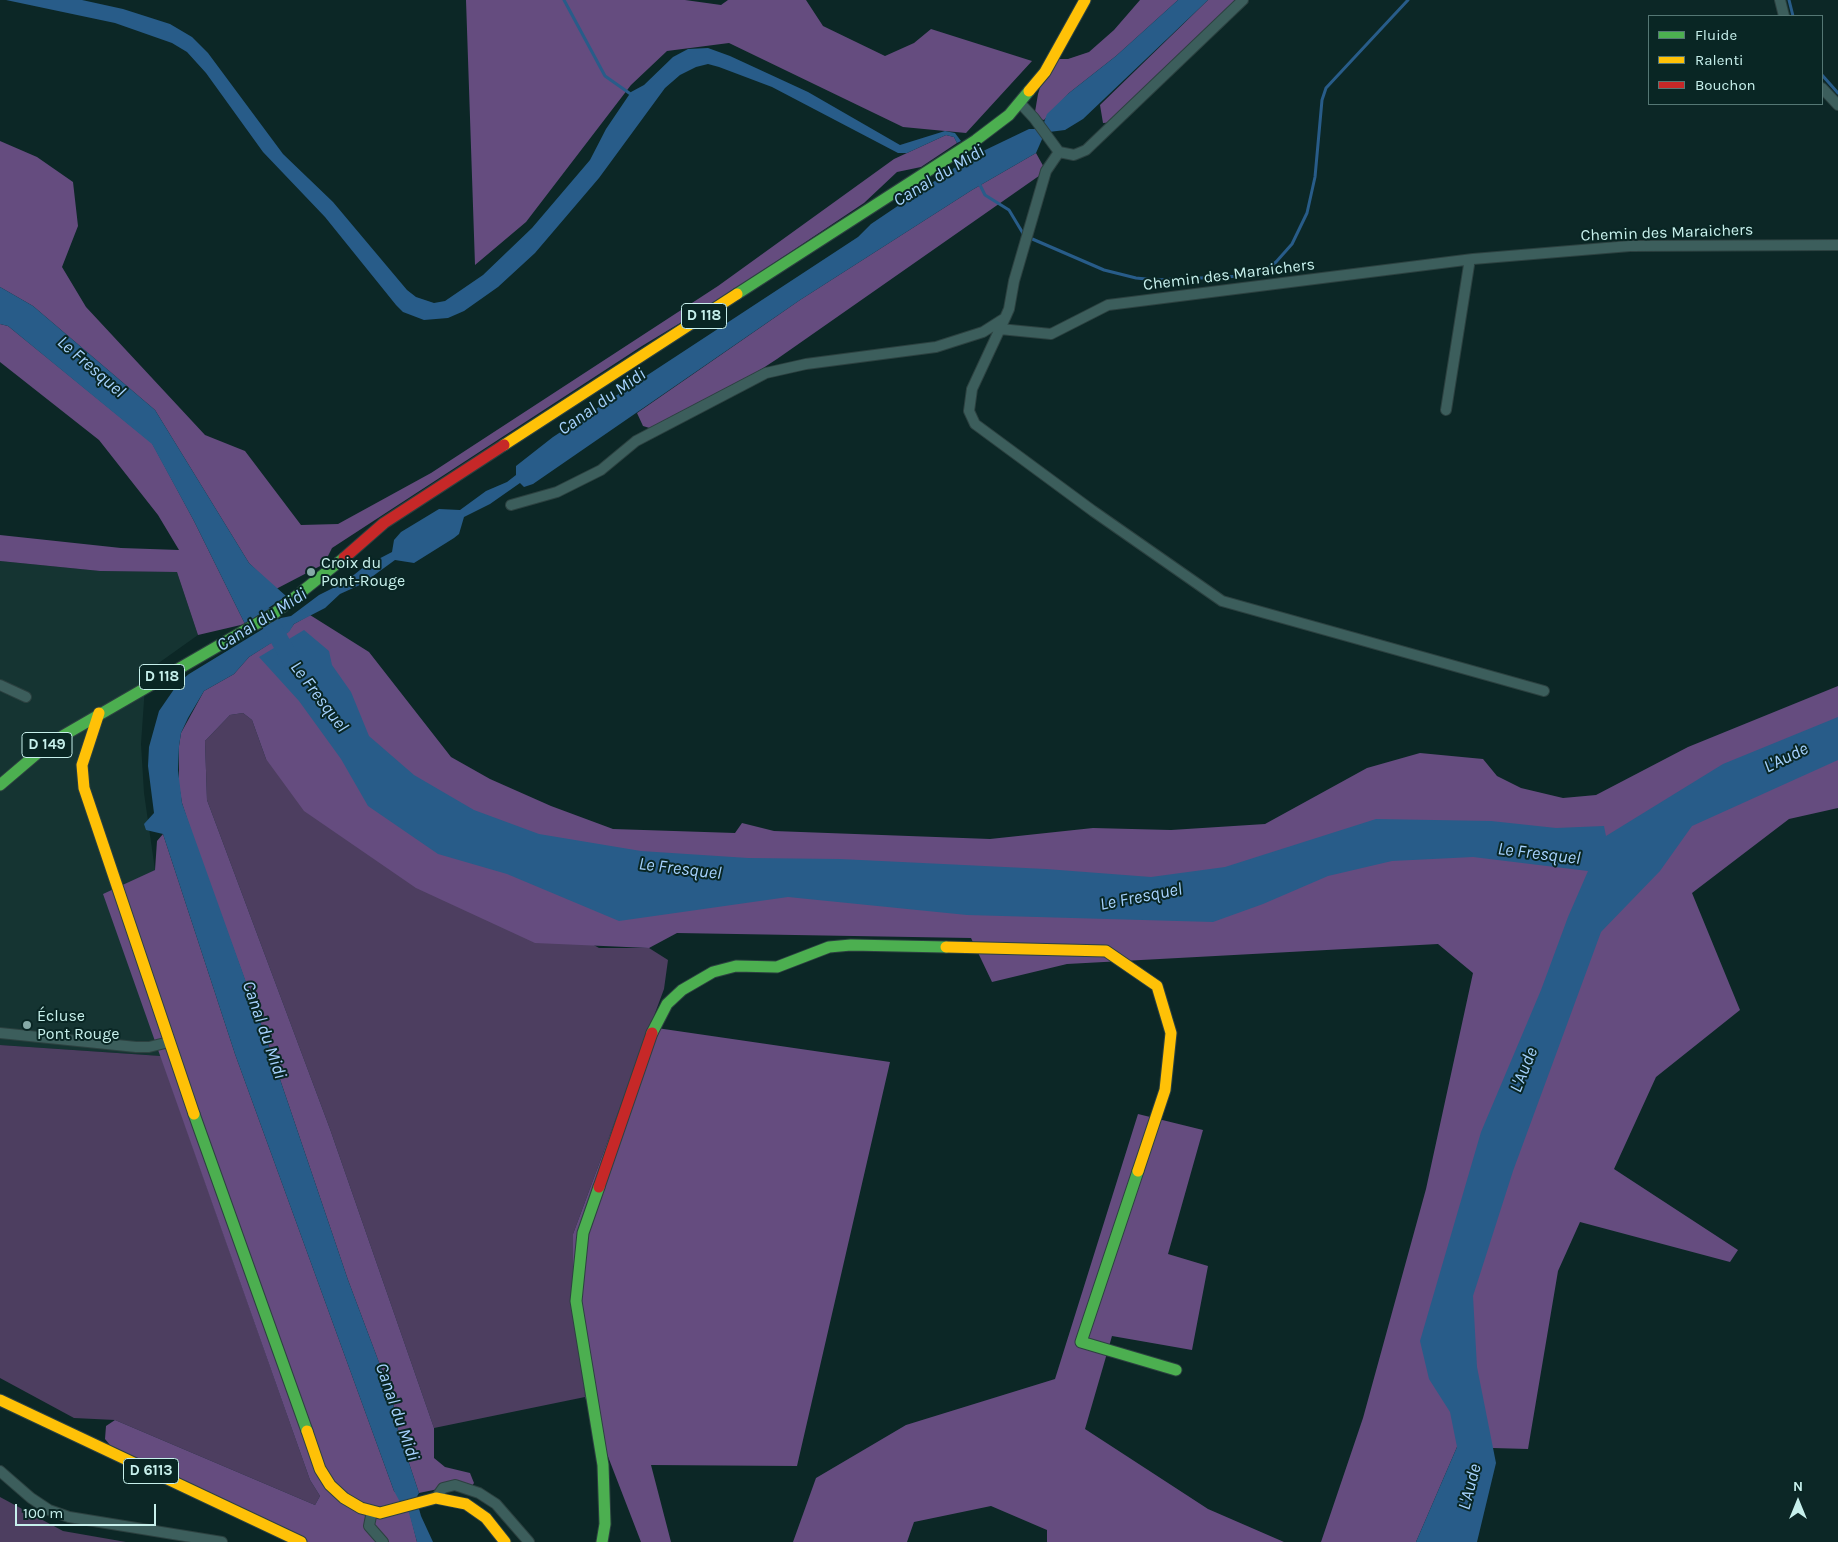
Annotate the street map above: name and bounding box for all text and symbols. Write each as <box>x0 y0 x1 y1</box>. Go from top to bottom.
legend <box>1648 15 1823 105</box>
text: Fluide <box>1695 26 1737 44</box>
text: Ralenti <box>1695 51 1744 69</box>
text: Bouchon <box>1695 76 1756 94</box>
water label: Canal du Midi <box>889 140 989 212</box>
street label: Chemin des Maraichers <box>1580 220 1754 246</box>
street label: Chemin des Maraichers <box>1142 255 1316 295</box>
road number: D 118 <box>682 304 726 328</box>
water label: Le Fresquel <box>52 331 130 403</box>
water label: Canal du Midi <box>554 364 650 440</box>
place label: Croix du Pont-Rouge <box>321 553 405 591</box>
marker: Croix du Pont-Rouge <box>305 566 317 578</box>
water label: Canal du Midi <box>213 584 311 656</box>
water label: Le Fresquel <box>285 657 353 737</box>
road number: D 118 <box>140 664 184 690</box>
road number: D 149 <box>22 732 72 758</box>
water label: L'Aude <box>1760 738 1812 778</box>
water label: Le Fresquel <box>1496 838 1582 870</box>
water label: Le Fresquel <box>637 853 723 885</box>
water label: Le Fresquel <box>1098 878 1184 916</box>
water label: Canal du Midi <box>237 978 291 1082</box>
place label: Écluse Pont Rouge <box>37 1006 120 1044</box>
marker: Écluse Pont Rouge <box>21 1019 33 1031</box>
water label: L'Aude <box>1505 1044 1543 1096</box>
water label: Canal du Midi <box>370 1360 424 1464</box>
road number: D 6113 <box>124 1458 178 1484</box>
water label: L'Aude <box>1454 1462 1486 1512</box>
north arrow <box>1773 1477 1823 1527</box>
text: N <box>1793 1478 1803 1495</box>
scale bar <box>18 1494 159 1526</box>
text: 100 m <box>23 1504 63 1522</box>

